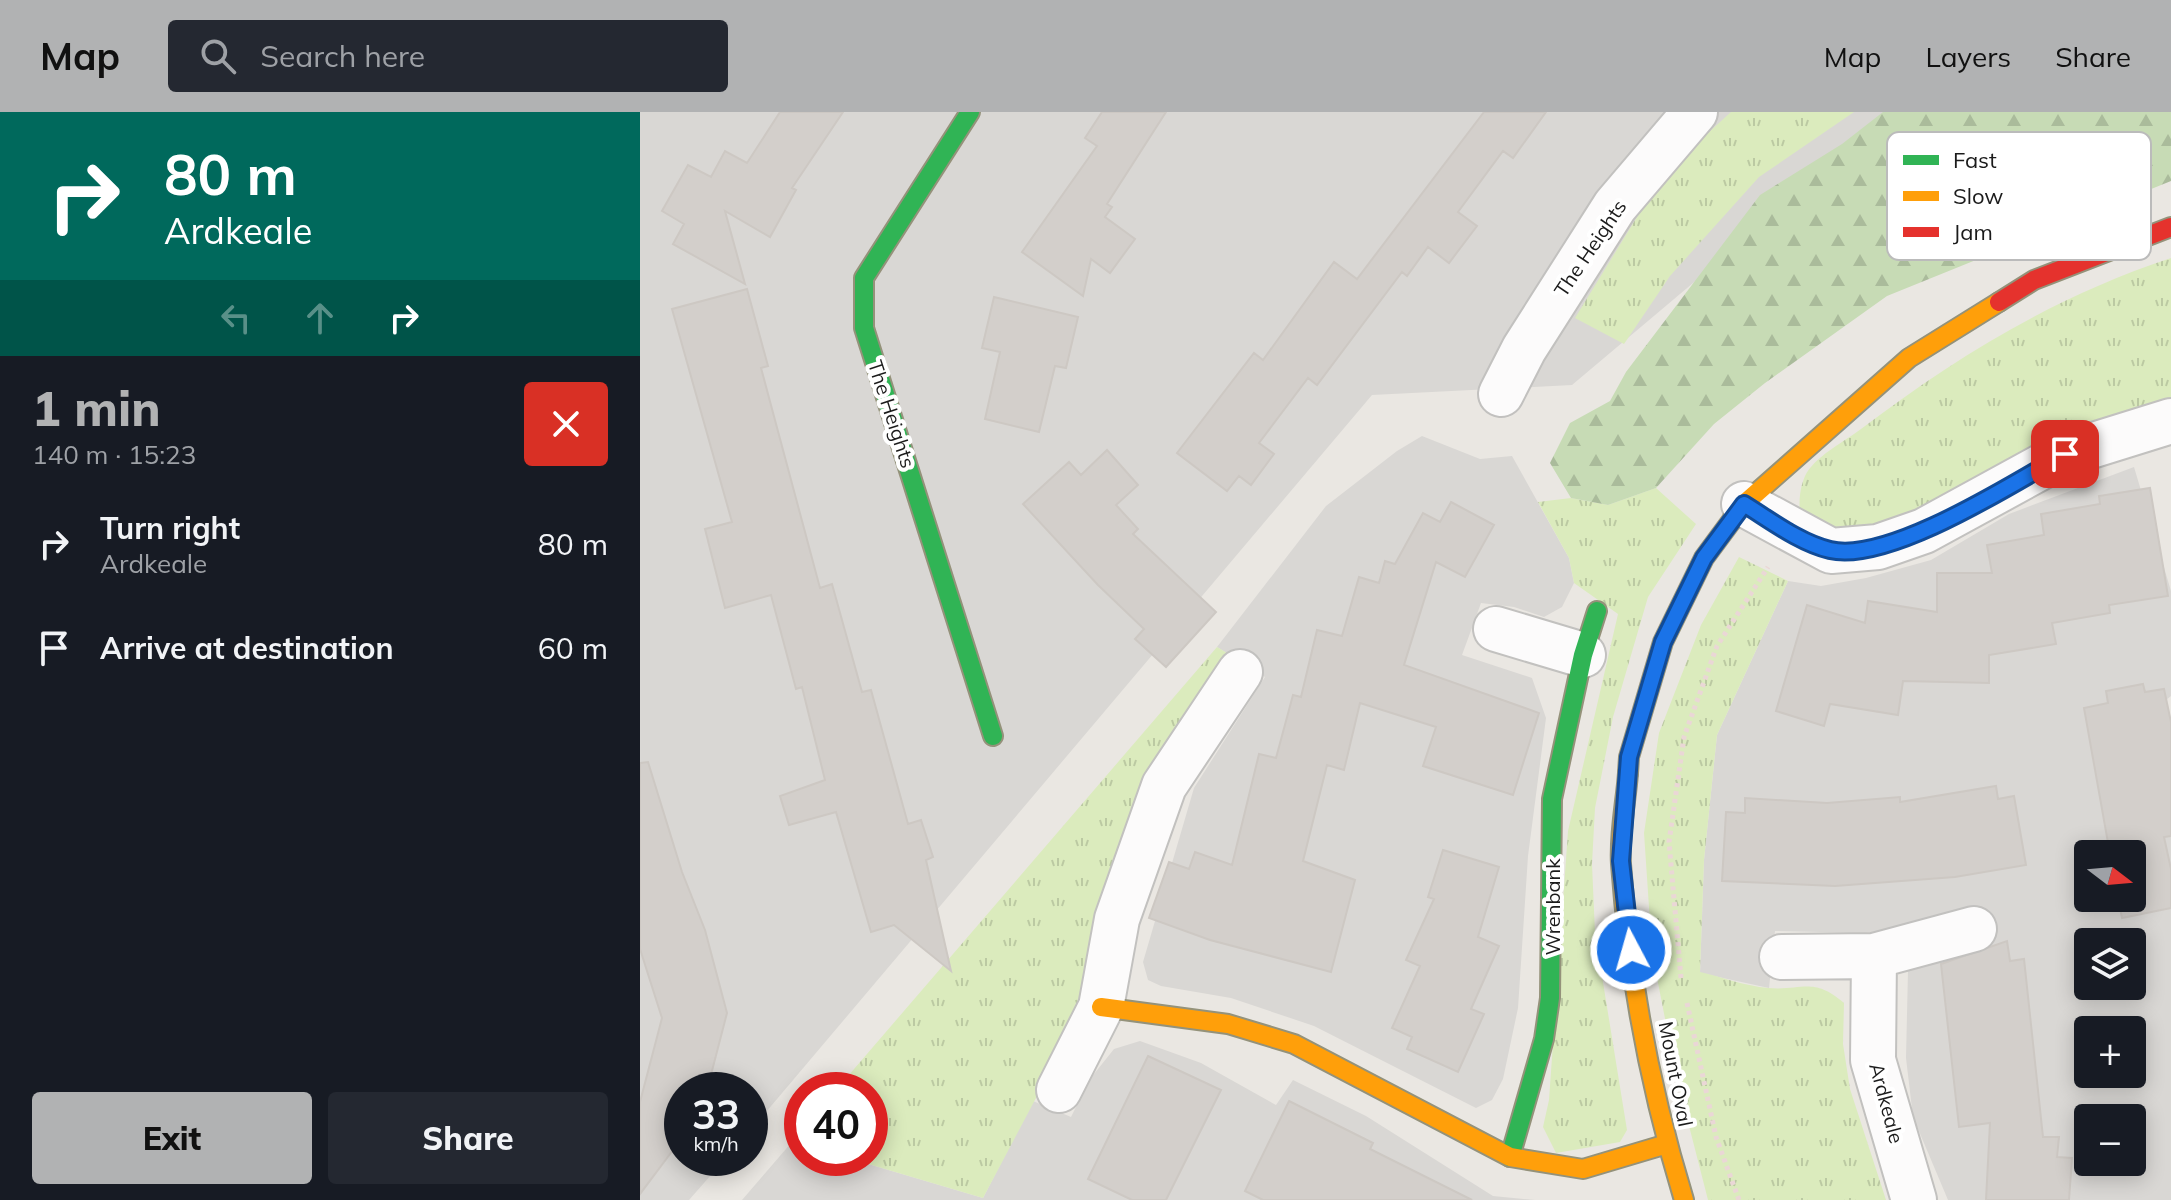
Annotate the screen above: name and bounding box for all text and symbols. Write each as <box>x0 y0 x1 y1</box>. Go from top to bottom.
search box <box>168 20 728 92</box>
text: Map <box>40 32 120 80</box>
icon: search <box>196 34 240 78</box>
text: Search here <box>260 37 425 75</box>
text: Map <box>1824 39 1881 74</box>
text: Layers <box>1925 39 2011 74</box>
text: Share <box>2055 39 2131 74</box>
legend <box>1887 132 2151 260</box>
text: 80 m <box>164 139 297 209</box>
icon: right <box>32 144 136 248</box>
text: Fast <box>1953 146 1997 174</box>
text: Slow <box>1953 182 2003 210</box>
street label: The Heights <box>1548 195 1632 301</box>
text: Ardkeale <box>164 208 312 253</box>
text: Jam <box>1953 218 1993 246</box>
icon: left <box>214 296 258 340</box>
icon: ahead <box>298 296 342 340</box>
icon: right <box>382 296 426 340</box>
street label: The Heights <box>863 357 921 471</box>
text: 1 min <box>32 378 161 438</box>
button: close <box>524 382 608 466</box>
pin <box>2031 420 2099 488</box>
icon: arrive <box>2043 432 2087 476</box>
text: 140 m · 15:23 <box>32 438 196 471</box>
text: Turn right <box>100 509 240 547</box>
icon: right <box>32 522 76 566</box>
text: 80 m <box>538 525 608 563</box>
text: Ardkeale <box>100 547 207 580</box>
icon: arrive <box>32 626 76 670</box>
text: Arrive at destination <box>100 629 394 667</box>
text: 60 m <box>538 629 608 667</box>
north arrow <box>2074 840 2146 912</box>
map controls <box>2074 840 2146 1176</box>
street label: Wrenbank <box>1540 858 1565 955</box>
position arrow <box>1589 908 1673 992</box>
button: layers <box>2074 928 2146 1000</box>
button: + <box>2074 1016 2146 1088</box>
street label: Mount Oval <box>1654 1019 1698 1129</box>
street label: Ardkeale <box>1864 1060 1910 1146</box>
speed limit sign: 40 <box>784 1072 888 1176</box>
text: 33 <box>692 1089 740 1139</box>
button: Exit <box>32 1092 312 1184</box>
button: Share <box>328 1092 608 1184</box>
button: − <box>2074 1104 2146 1176</box>
text: km/h <box>693 1131 739 1156</box>

